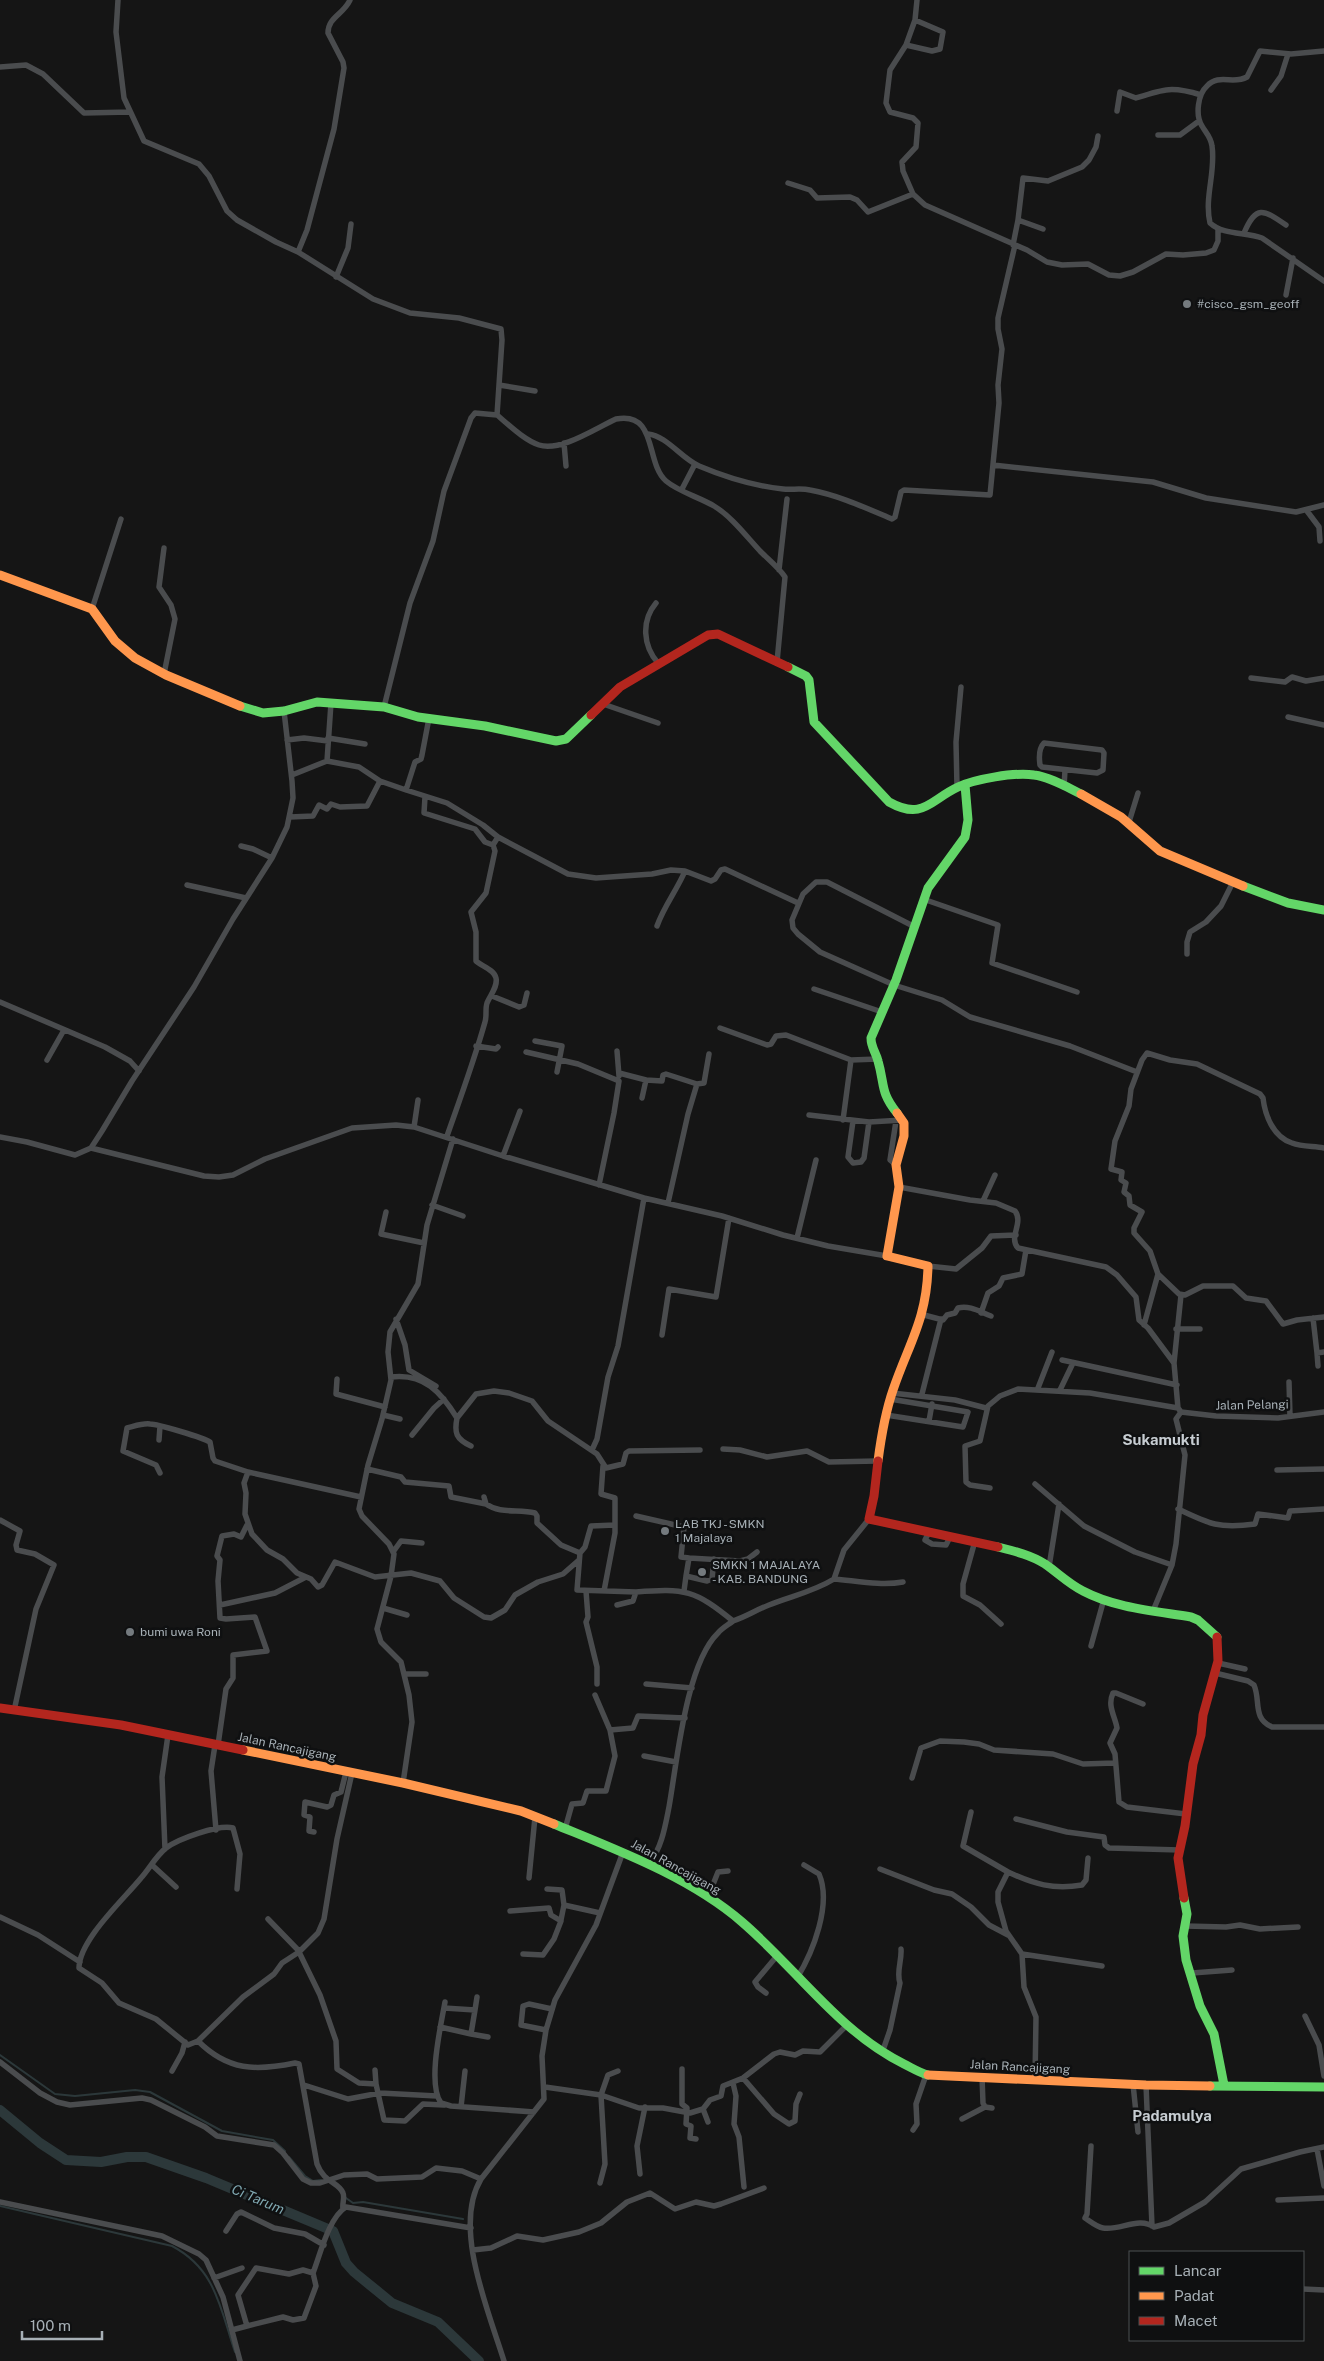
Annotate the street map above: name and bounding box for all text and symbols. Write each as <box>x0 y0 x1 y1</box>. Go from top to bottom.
place label: #cisco_gsm_geoff <box>1197 297 1300 311</box>
marker: #cisco_gsm_geoff <box>1181 298 1193 310</box>
street label: Jalan Pelangi <box>1215 1397 1289 1413</box>
district label: Sukamukti <box>1122 1431 1200 1448</box>
place label: LAB TKJ - SMKN 1 Majalaya <box>675 1517 765 1545</box>
marker: LAB TKJ - SMKN 1 Majalaya <box>659 1525 671 1537</box>
place label: SMKN 1 MAJALAYA - KAB. BANDUNG <box>712 1558 821 1586</box>
marker: SMKN 1 MAJALAYA - KAB. BANDUNG <box>696 1566 708 1578</box>
place label: bumi uwa Roni <box>140 1625 221 1639</box>
marker: bumi uwa Roni <box>124 1626 136 1638</box>
street label: Jalan Rancajigang <box>236 1730 338 1764</box>
street label: Jalan Rancajigang <box>629 1837 723 1897</box>
street label: Jalan Rancajigang <box>969 2057 1071 2077</box>
district label: Padamulya <box>1132 2107 1212 2124</box>
water label: Ci Tarum <box>229 2181 287 2217</box>
legend <box>1129 2251 1304 2341</box>
text: Lancar <box>1174 2262 1222 2279</box>
text: Padat <box>1174 2287 1215 2304</box>
scale bar <box>22 2308 102 2340</box>
text: Macet <box>1174 2312 1218 2329</box>
text: 100 m <box>30 2317 71 2334</box>

